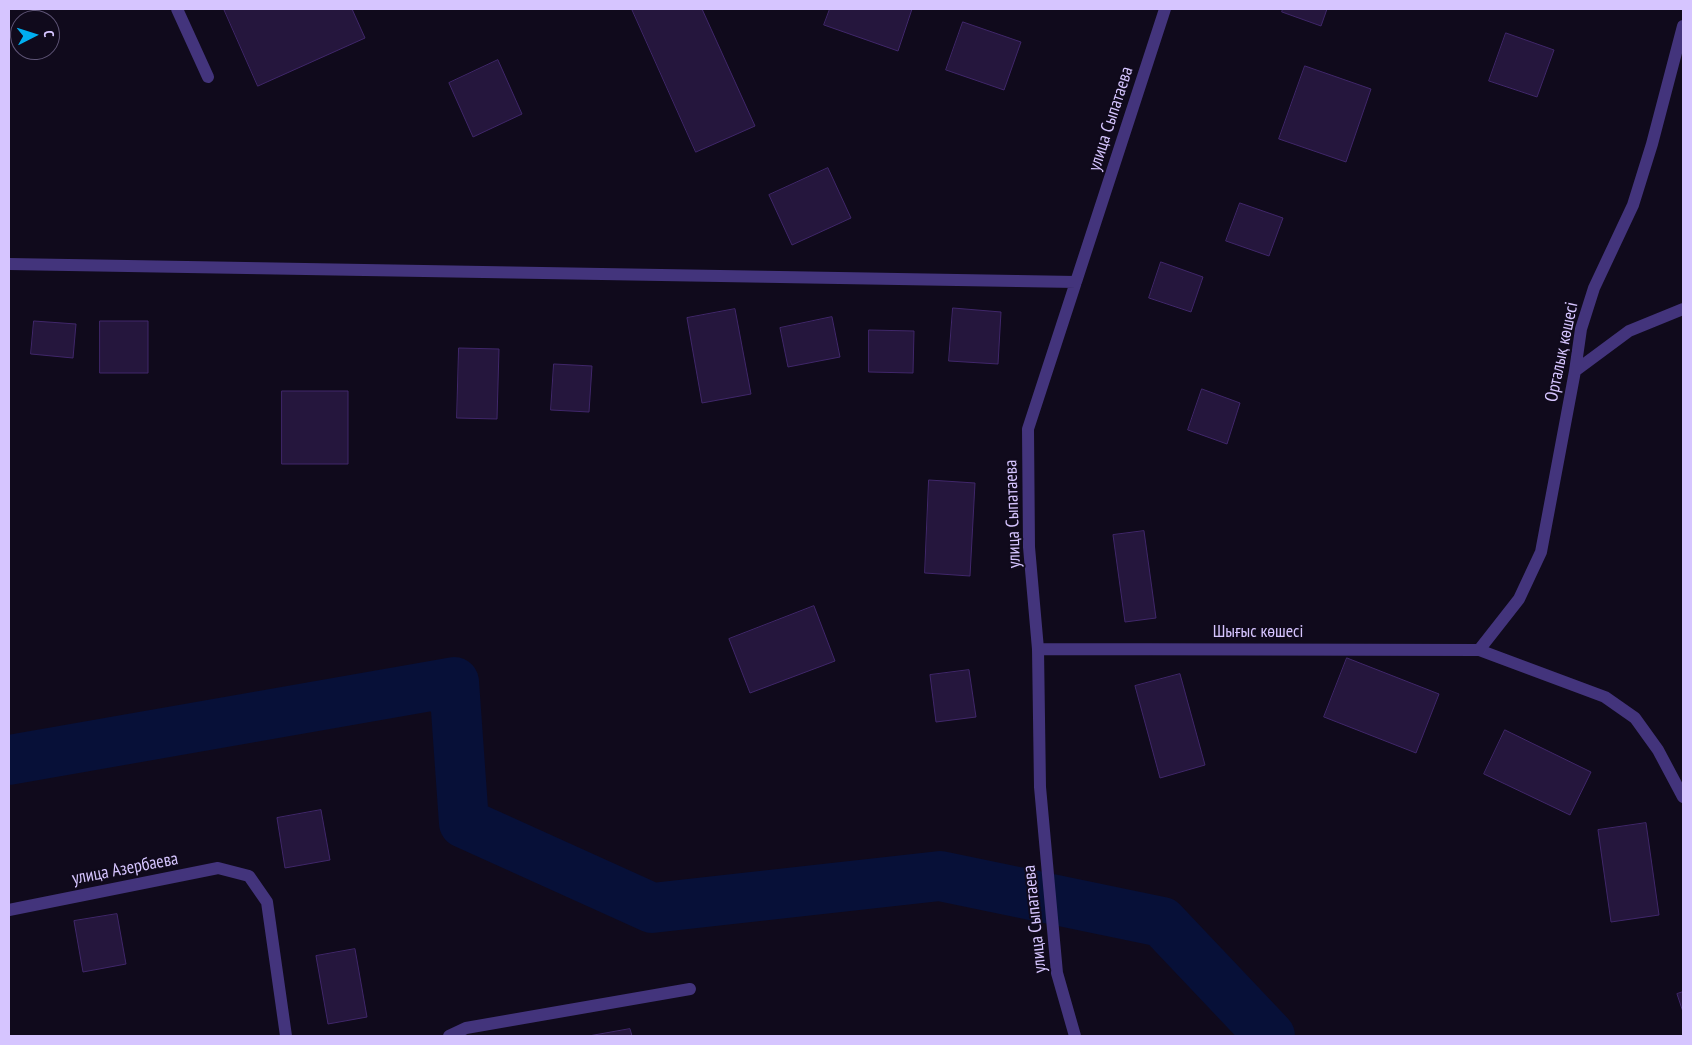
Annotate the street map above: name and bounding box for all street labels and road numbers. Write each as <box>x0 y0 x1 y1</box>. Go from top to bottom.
street label: улица Сыпатаева <box>1084 64 1138 174</box>
street label: Орталық көшесі <box>1541 300 1583 404</box>
street label: улица Сыпатаева <box>1000 459 1026 569</box>
street label: Шығыс көшесі <box>1213 621 1303 643</box>
street label: улица Азербаева <box>70 848 180 890</box>
street label: улица Сыпатаева <box>1019 864 1051 974</box>

